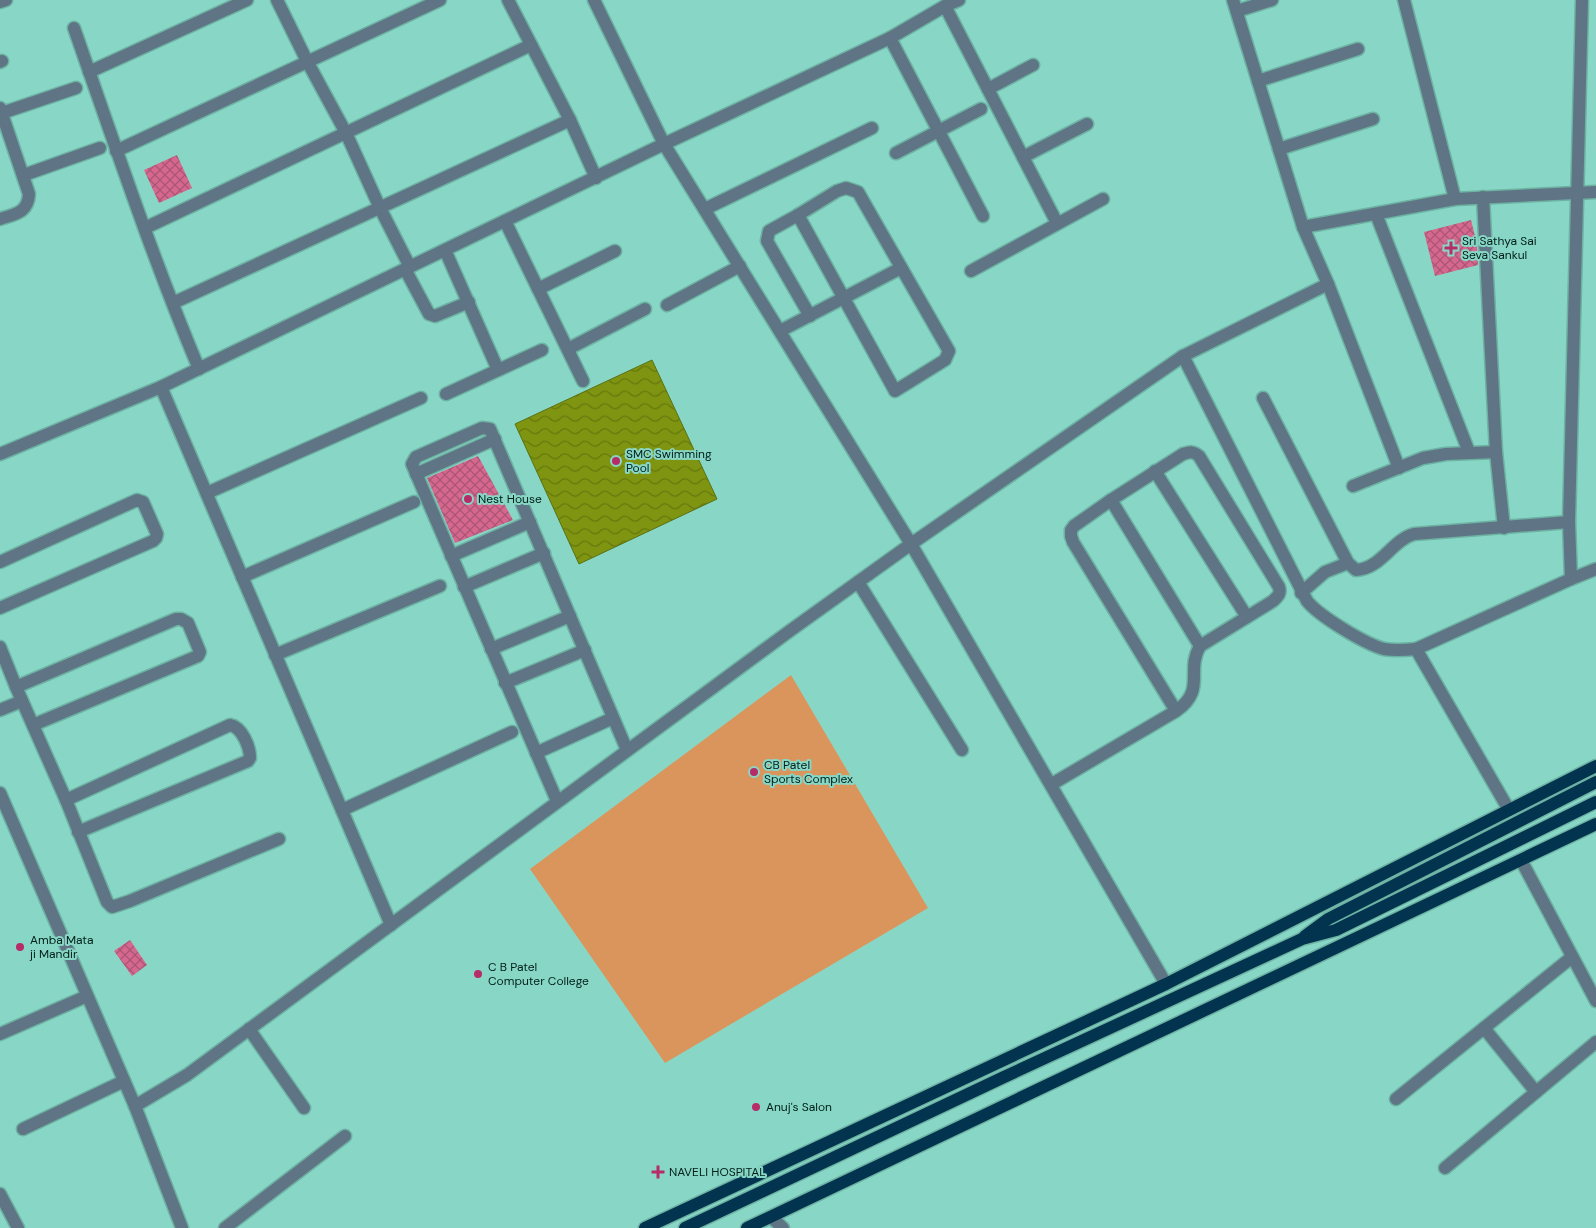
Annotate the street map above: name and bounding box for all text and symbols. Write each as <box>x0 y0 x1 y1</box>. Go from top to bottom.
place label: Sri Sathya Sai Seva Sankul <box>1462 233 1537 263</box>
marker: Sri Sathya Sai Seva Sankul <box>1444 241 1458 255</box>
place label: SMC Swimming Pool <box>626 446 712 476</box>
marker: SMC Swimming Pool <box>610 455 622 467</box>
place label: Nest House <box>478 491 542 507</box>
marker: Nest House <box>462 493 474 505</box>
place label: CB Patel Sports Complex <box>764 757 853 787</box>
marker: CB Patel Sports Complex <box>748 766 760 778</box>
place label: Amba Mata ji Mandir <box>29 932 94 962</box>
marker: Amba Mata ji Mandir <box>14 941 26 953</box>
place label: C B Patel Computer College <box>488 959 589 989</box>
marker: C B Patel Computer College <box>472 968 484 980</box>
place label: Anuj's Salon <box>766 1099 832 1115</box>
marker: Anuj's Salon <box>750 1101 762 1113</box>
place label: NAVELI HOSPITAL <box>669 1164 766 1180</box>
marker: NAVELI HOSPITAL <box>651 1165 665 1179</box>

